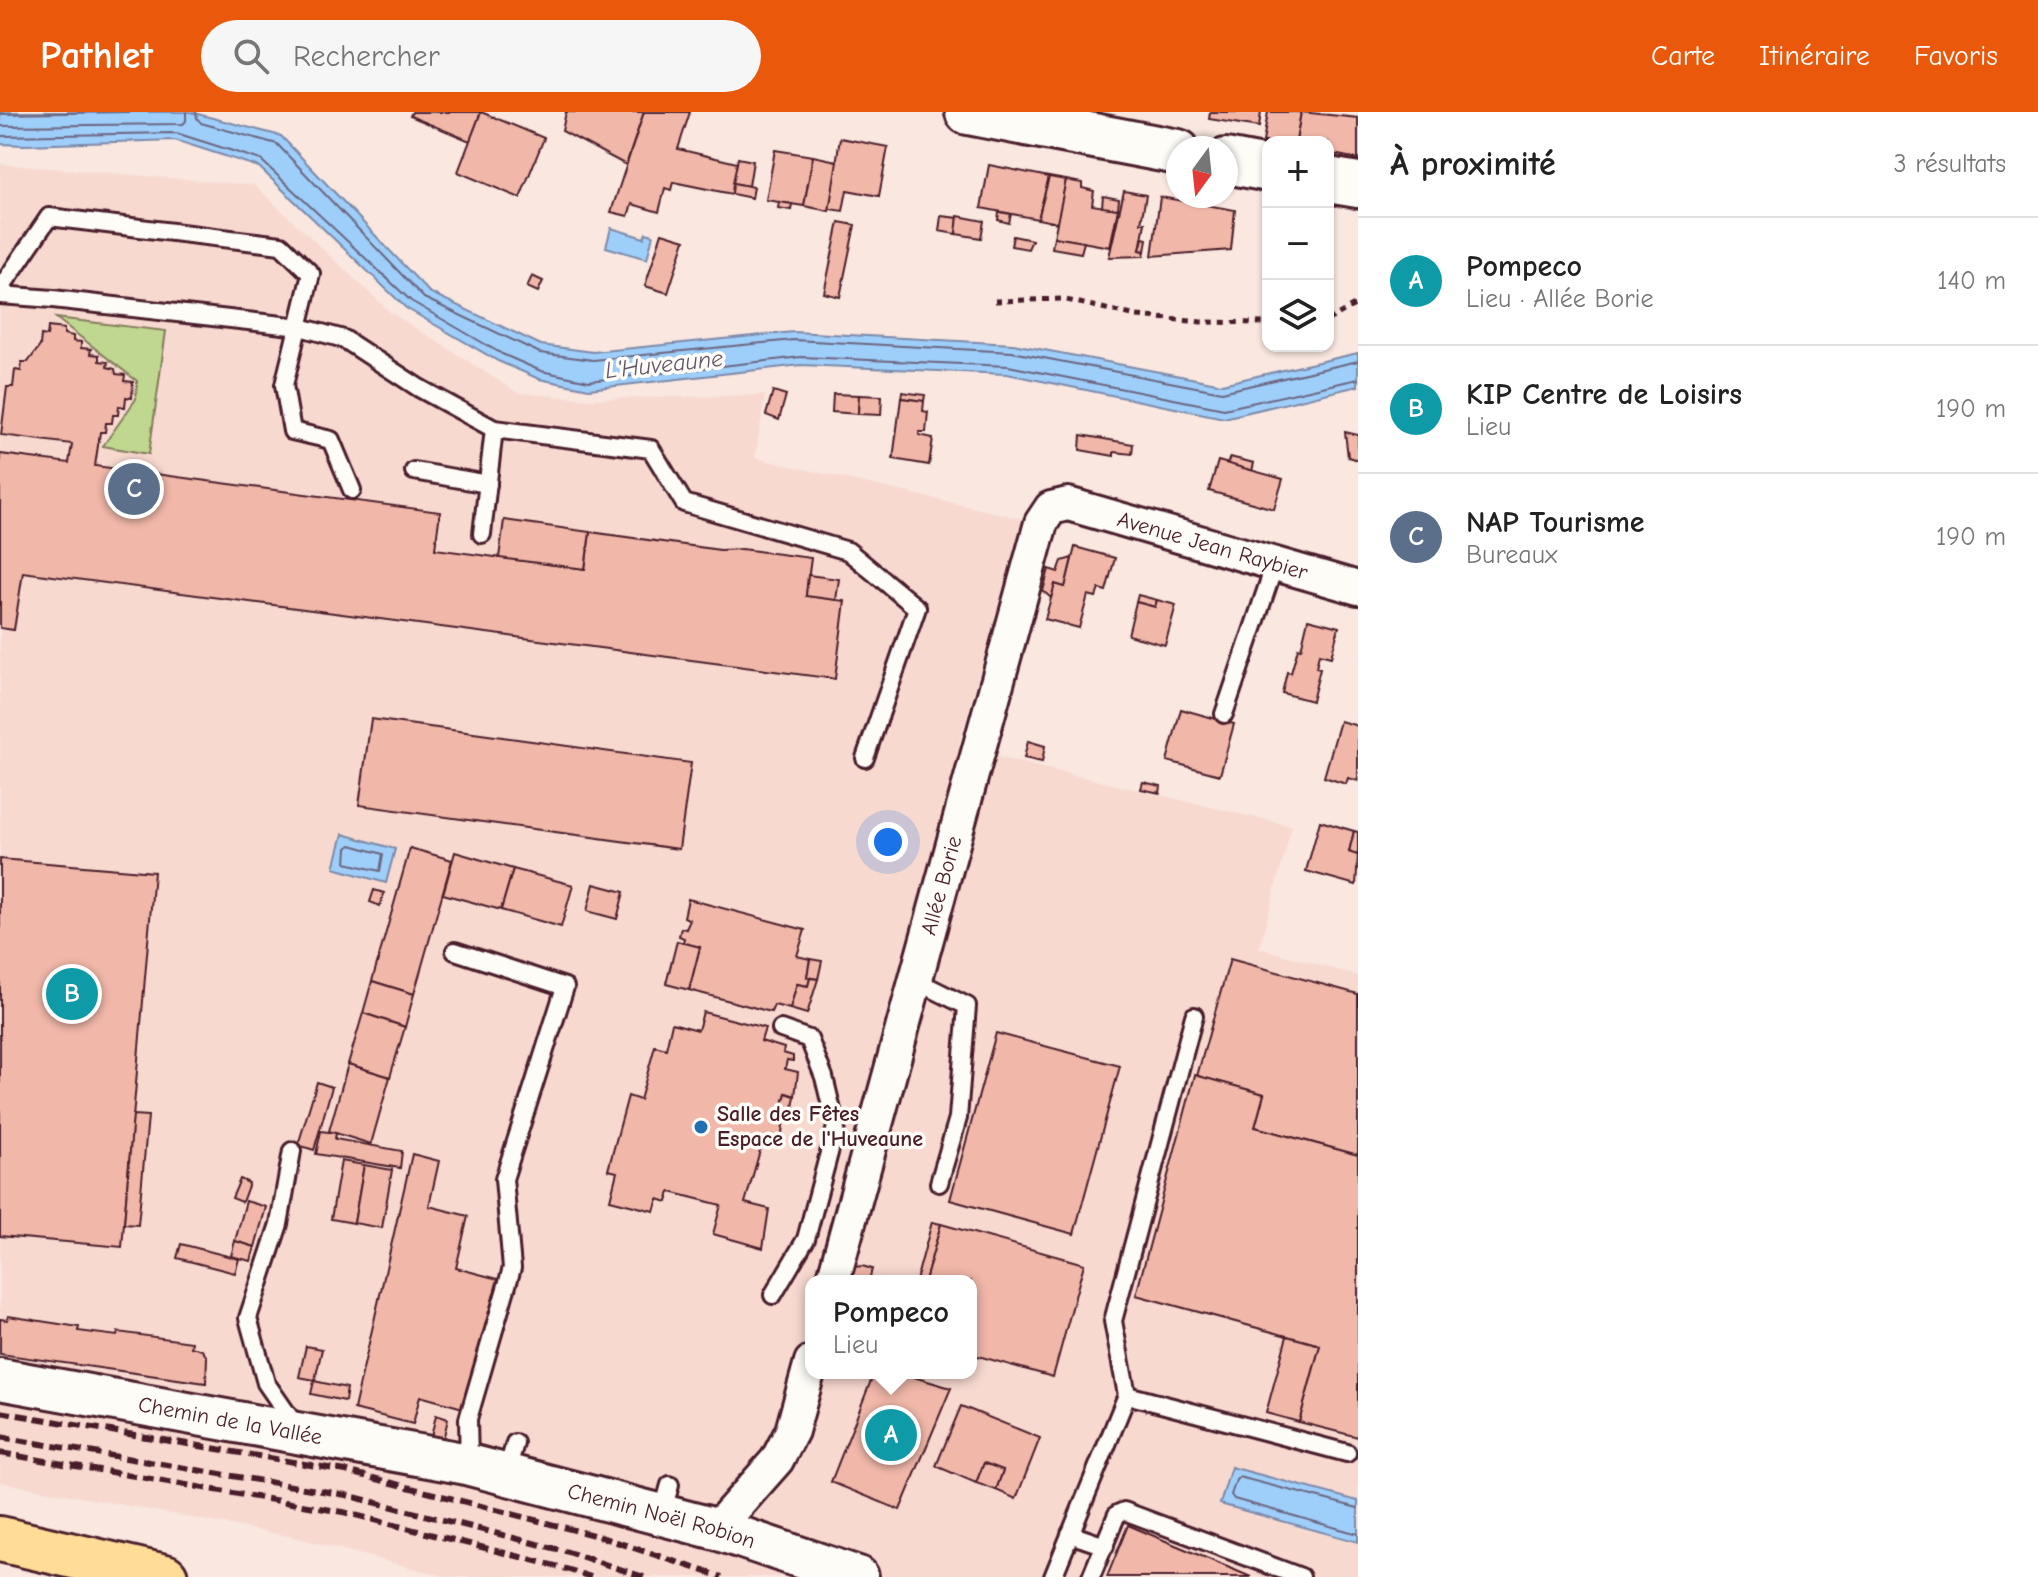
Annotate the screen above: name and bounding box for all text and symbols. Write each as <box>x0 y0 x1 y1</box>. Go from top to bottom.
search box <box>201 20 761 92</box>
text: Pathlet <box>40 34 153 78</box>
icon: search <box>229 34 273 78</box>
text: Rechercher <box>293 39 440 74</box>
text: Carte <box>1651 40 1715 72</box>
text: Itinéraire <box>1759 40 1870 72</box>
text: Favoris <box>1914 40 1998 72</box>
north arrow <box>1166 136 1238 208</box>
map controls <box>1262 136 1334 352</box>
button: + <box>1262 136 1334 208</box>
text: À proximité <box>1390 144 1556 184</box>
text: 3 résultats <box>1893 149 2006 179</box>
button: − <box>1262 208 1334 280</box>
text: Pompeco <box>1466 249 1582 284</box>
text: A <box>1409 266 1423 296</box>
text: 140 m <box>1937 266 2006 296</box>
button: layers <box>1262 280 1334 352</box>
text: Lieu · Allée Borie <box>1466 284 1654 314</box>
water label: L'Huveaune <box>604 344 724 384</box>
text: KIP Centre de Loisirs <box>1466 377 1742 412</box>
text: B <box>1408 394 1424 424</box>
text: 190 m <box>1936 394 2006 424</box>
text: Lieu <box>1466 412 1511 442</box>
pin: C <box>108 459 160 519</box>
text: NAP Tourisme <box>1466 505 1645 540</box>
street label: Avenue Jean Raybier <box>1114 506 1311 586</box>
text: C <box>1408 522 1424 552</box>
text: 190 m <box>1936 522 2006 552</box>
text: Bureaux <box>1466 540 1557 570</box>
your location <box>868 822 908 862</box>
street label: Allée Borie <box>915 833 968 938</box>
pin: B <box>46 964 98 1024</box>
place label: Salle des Fêtes Espace de l'Huveaune <box>717 1101 923 1152</box>
marker: Salle des Fêtes Espace de l'Huveaune <box>692 1118 710 1136</box>
popup <box>805 1275 977 1379</box>
text: Pompeco <box>833 1295 949 1330</box>
text: Lieu <box>833 1330 878 1360</box>
street label: Chemin de la Vallée <box>136 1391 324 1450</box>
pin: A <box>865 1405 917 1465</box>
street label: Chemin Noël Robion <box>565 1478 759 1554</box>

